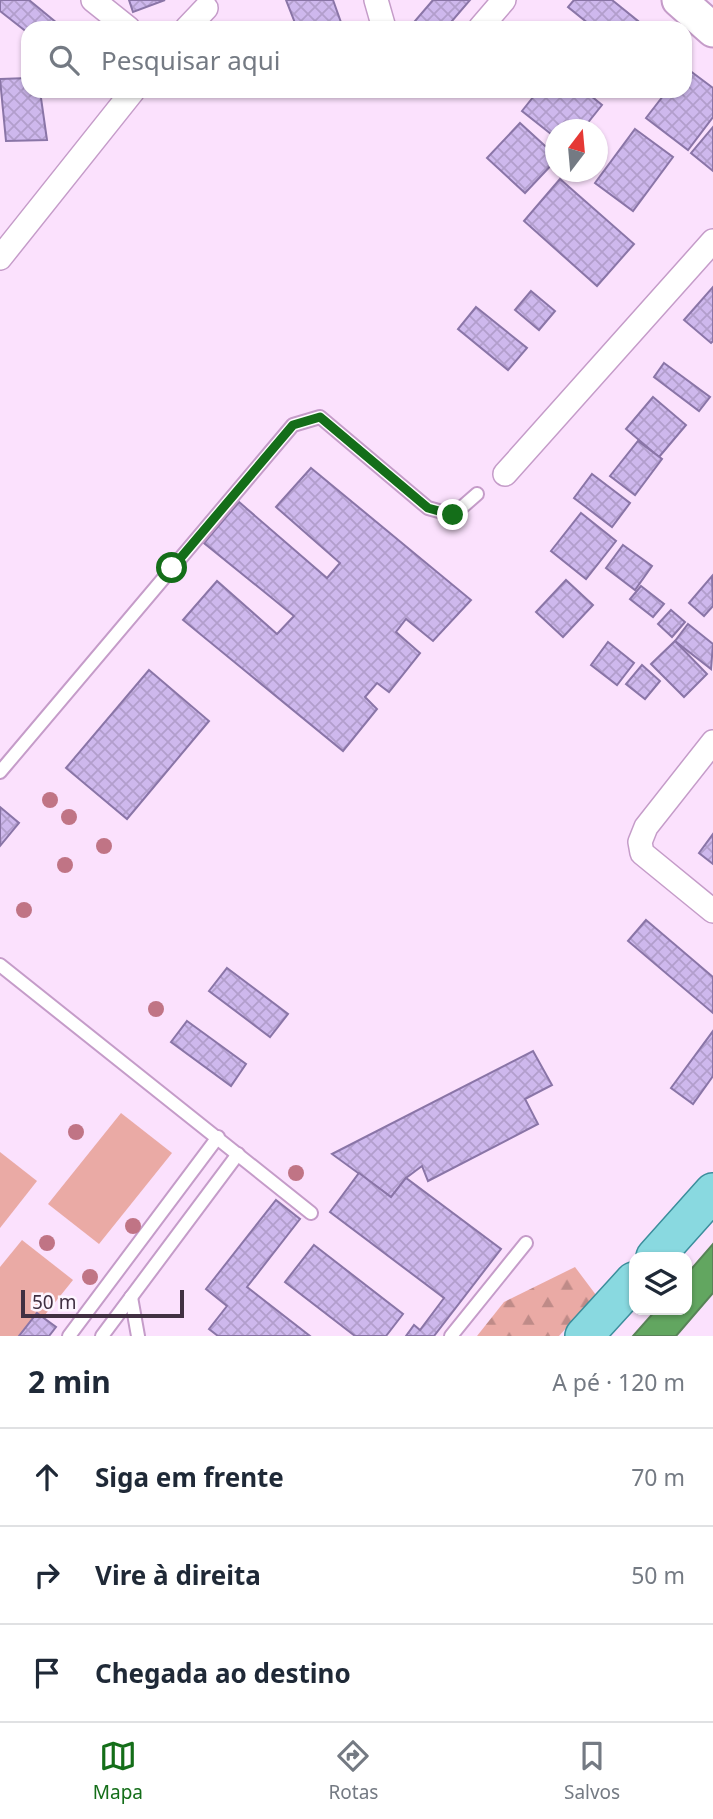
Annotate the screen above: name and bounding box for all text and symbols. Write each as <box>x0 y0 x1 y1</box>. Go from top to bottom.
search box <box>21 21 692 98</box>
icon: search <box>45 41 83 79</box>
text: Pesquisar aqui <box>101 42 281 78</box>
north arrow <box>545 119 608 182</box>
route end <box>437 499 468 530</box>
route start <box>156 552 187 583</box>
map controls <box>629 1252 692 1315</box>
button: layers <box>629 1252 692 1315</box>
scale bar <box>21 1287 184 1319</box>
text: 50 m <box>32 1289 76 1315</box>
text: 2 min <box>28 1361 111 1402</box>
text: A pé · 120 m <box>552 1366 685 1398</box>
icon: ahead <box>28 1458 66 1496</box>
text: Siga em frente <box>95 1459 284 1495</box>
text: 70 m <box>631 1461 685 1493</box>
icon: right <box>28 1556 66 1594</box>
text: Vire à direita <box>95 1557 261 1593</box>
text: 50 m <box>631 1559 685 1591</box>
icon: arrive <box>28 1654 66 1692</box>
text: Chegada ao destino <box>95 1655 351 1691</box>
tab: Mapa <box>93 1737 143 1805</box>
tab: Rotas <box>329 1737 378 1805</box>
tab: Salvos <box>564 1737 620 1805</box>

